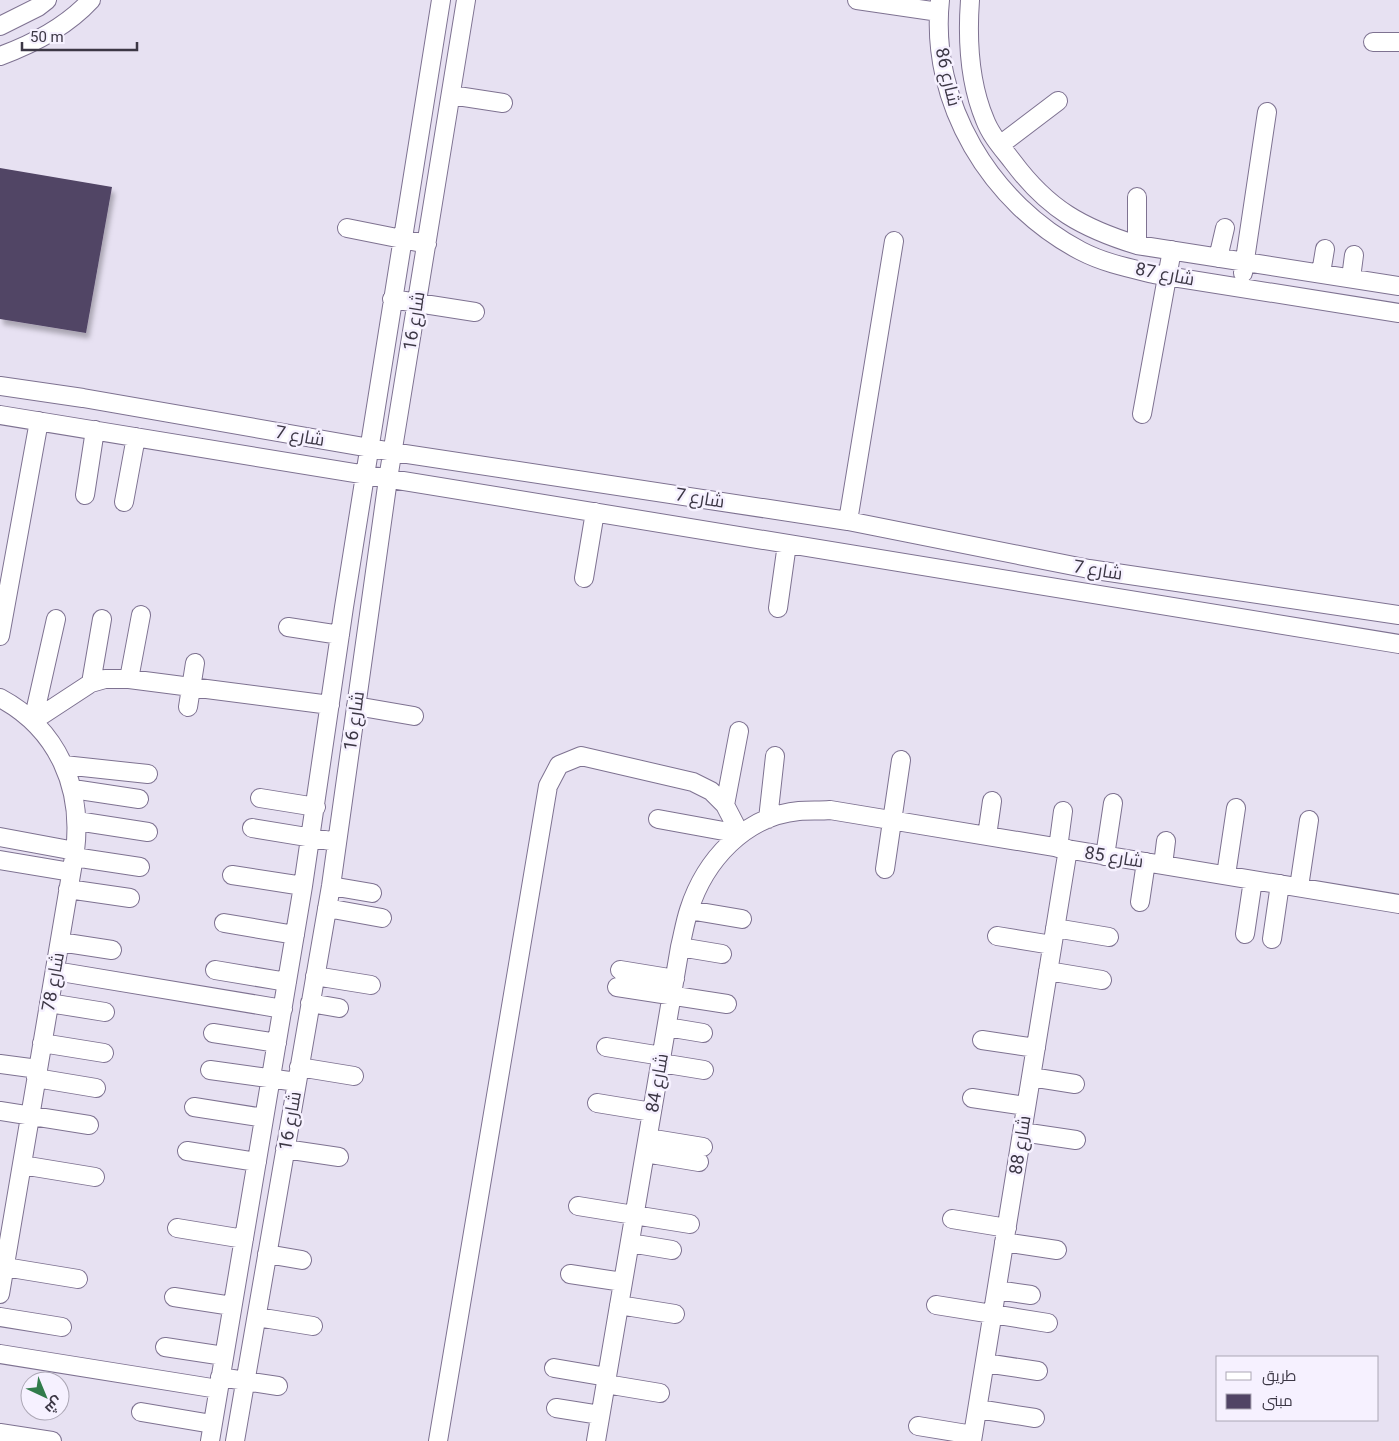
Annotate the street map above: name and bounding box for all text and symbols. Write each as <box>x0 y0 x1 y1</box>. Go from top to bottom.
scale bar <box>22 20 138 52</box>
text: 50 m <box>30 28 64 46</box>
street label: شارع 86 <box>930 45 965 109</box>
street label: شارع 87 <box>1133 258 1196 291</box>
street label: شارع 16 <box>398 290 431 352</box>
street label: شارع 7 <box>274 421 326 452</box>
street label: شارع 7 <box>674 483 726 514</box>
street label: شارع 7 <box>1072 555 1124 586</box>
street label: شارع 16 <box>339 690 370 752</box>
street label: شارع 85 <box>1083 841 1145 874</box>
street label: شارع 78 <box>37 951 70 1013</box>
street label: شارع 84 <box>641 1052 674 1114</box>
street label: شارع 16 <box>274 1090 307 1152</box>
street label: شارع 88 <box>1004 1114 1037 1176</box>
legend <box>1216 1356 1379 1421</box>
text: طريق <box>1262 1367 1296 1386</box>
north arrow <box>20 1371 70 1421</box>
text: مبنى <box>1262 1392 1293 1411</box>
text: ش <box>41 1393 66 1417</box>

